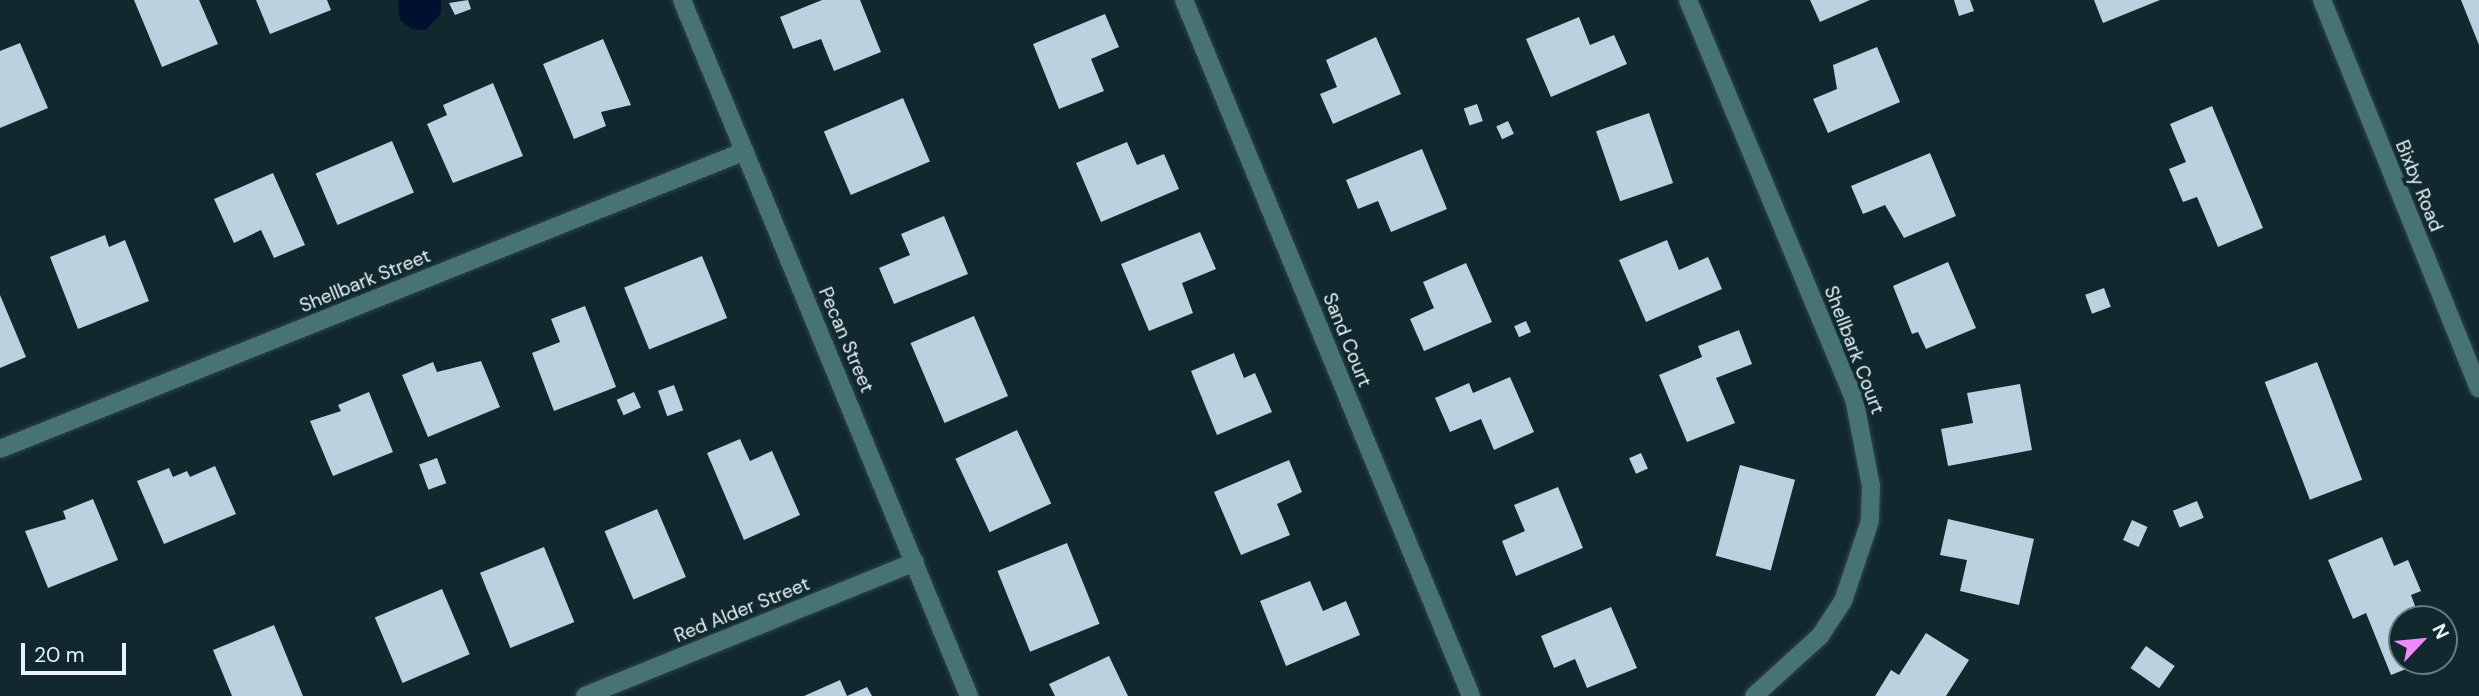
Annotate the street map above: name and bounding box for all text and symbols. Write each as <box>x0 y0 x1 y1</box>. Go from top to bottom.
street label: Bixby Road <box>2390 137 2448 235</box>
street label: Shellbark Street <box>296 244 434 318</box>
street label: Shellbark Court <box>1819 283 1889 417</box>
street label: Pecan Street <box>814 284 878 396</box>
street label: Sand Court <box>1318 290 1376 390</box>
street label: Red Alder Street <box>671 572 813 648</box>
north arrow <box>2388 605 2458 675</box>
text: N <box>2426 620 2455 643</box>
scale bar <box>24 630 130 674</box>
text: 20 m <box>34 641 85 669</box>

